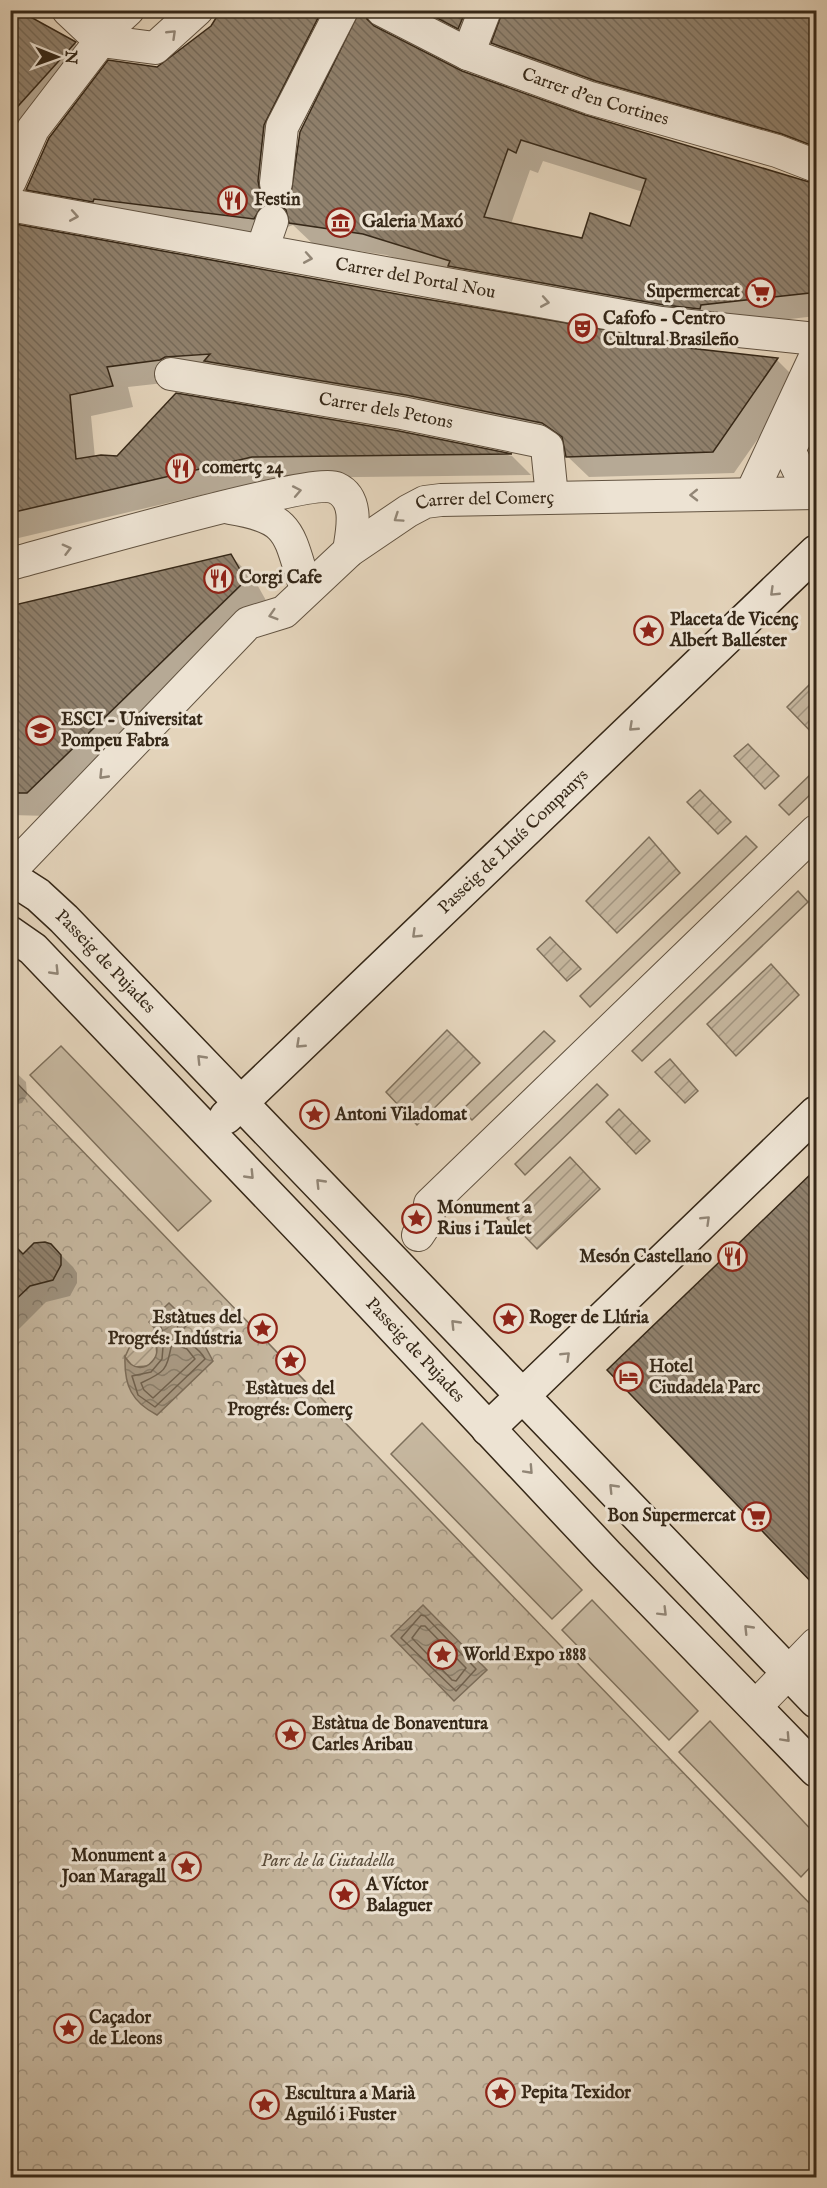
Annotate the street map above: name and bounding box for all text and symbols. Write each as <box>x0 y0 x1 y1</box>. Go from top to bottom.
north arrow <box>27 27 87 87</box>
one-way arrow <box>165 31 176 42</box>
text: N <box>60 49 80 64</box>
street label: Carrer d'en Cortines <box>518 63 671 131</box>
restaurant icon: Festin <box>217 184 249 216</box>
place label: Festin <box>254 189 301 212</box>
museum icon: Galeria Maxó <box>325 206 357 238</box>
one-way arrow <box>69 209 79 222</box>
place label: Galeria Maxó <box>362 211 464 234</box>
one-way arrow <box>302 251 312 264</box>
street label: Carrer del Portal Nou <box>333 253 497 304</box>
supermarket icon: Supermercat <box>745 276 777 308</box>
place label: Supermercat <box>646 281 741 304</box>
one-way arrow <box>541 295 550 307</box>
place label: Cafofo - Centro Cultural Brasileño <box>603 308 739 352</box>
theatre icon: Cafofo - Centro Cultural Brasileño <box>566 313 598 345</box>
street label: Carrer dels Petons <box>317 388 455 435</box>
restaurant icon: comertç 24 <box>165 452 197 484</box>
place label: comertç 24 <box>202 457 284 480</box>
one-way arrow <box>292 486 302 498</box>
street label: Carrer del Comerç <box>411 486 555 516</box>
one-way arrow <box>689 489 698 501</box>
one-way arrow <box>394 510 404 522</box>
one-way arrow <box>61 544 72 556</box>
restaurant icon: Corgi Cafe <box>202 562 234 594</box>
place label: Corgi Cafe <box>239 567 323 590</box>
one-way arrow <box>771 585 781 596</box>
one-way arrow <box>269 608 279 620</box>
place label: Placeta de Vicenç Albert Ballester <box>669 609 799 653</box>
place icon: Placeta de Vicenç Albert Ballester <box>633 614 665 646</box>
place label: ESCI - Universitat Pompeu Fabra <box>61 709 203 753</box>
school or university icon: ESCI - Universitat Pompeu Fabra <box>24 714 56 746</box>
one-way arrow <box>629 719 640 730</box>
street label: Passeig de Lluís Companys <box>433 764 594 919</box>
one-way arrow <box>99 768 110 779</box>
street label: Passeig de Pujades <box>50 905 160 1019</box>
one-way arrow <box>412 926 423 937</box>
one-way arrow <box>47 964 58 975</box>
one-way arrow <box>297 1037 308 1048</box>
one-way arrow <box>197 1056 208 1067</box>
place icon: Antoni Viladomat <box>298 1099 330 1131</box>
place label: Antoni Viladomat <box>334 1104 468 1127</box>
one-way arrow <box>243 1168 254 1179</box>
one-way arrow <box>317 1180 328 1191</box>
place label: Monument a Rius i Taulet <box>437 1197 533 1241</box>
place icon: Monument a Rius i Taulet <box>400 1202 432 1234</box>
one-way arrow <box>699 1216 709 1227</box>
restaurant icon: Mesón Castellano <box>717 1241 749 1273</box>
place label: Mesón Castellano <box>579 1246 712 1269</box>
street label: Passeig de Pujades <box>360 1293 470 1408</box>
place icon: Roger de Llúria <box>492 1302 524 1334</box>
place label: Estàtues del Progrés: Indústria <box>108 1307 243 1351</box>
place label: Roger de Llúria <box>529 1307 650 1330</box>
place icon: Estàtues del Progrés: Indústria <box>247 1312 279 1344</box>
one-way arrow <box>452 1321 463 1332</box>
place icon: Estàtues del Progrés: Comerç <box>274 1344 306 1376</box>
one-way arrow <box>559 1352 569 1363</box>
place label: Hotel Ciudadela Parc <box>649 1356 760 1400</box>
hotel icon: Hotel Ciudadela Parc <box>612 1361 644 1393</box>
place label: Estàtues del Progrés: Comerç <box>227 1378 353 1422</box>
one-way arrow <box>522 1464 533 1474</box>
one-way arrow <box>609 1485 620 1496</box>
supermarket icon: Bon Supermercat <box>741 1500 773 1532</box>
place label: Bon Supermercat <box>607 1505 737 1528</box>
one-way arrow <box>656 1605 667 1616</box>
one-way arrow <box>744 1625 755 1636</box>
place icon: World Expo 1888 <box>426 1639 458 1671</box>
place label: World Expo 1888 <box>462 1644 586 1667</box>
place label: Estàtua de Bonaventura Carles Aribau <box>312 1713 489 1757</box>
place icon: Estàtua de Bonaventura Carles Aribau <box>275 1718 307 1750</box>
one-way arrow <box>779 1731 790 1741</box>
place label: Monument a Joan Maragall <box>60 1845 167 1889</box>
place icon: Monument a Joan Maragall <box>171 1850 203 1882</box>
park label: Parc de la Ciutadella <box>261 1850 395 1873</box>
place label: A Víctor Balaguer <box>365 1874 433 1918</box>
place icon: A Víctor Balaguer <box>329 1879 361 1911</box>
place label: Caçador de Lleons <box>89 2007 163 2051</box>
place icon: Caçador de Lleons <box>52 2012 84 2044</box>
place icon: Pepita Texidor <box>484 2077 516 2109</box>
place label: Pepita Texidor <box>521 2082 631 2105</box>
place label: Escultura a Marià Aguiló i Fuster <box>284 2083 416 2127</box>
place icon: Escultura a Marià Aguiló i Fuster <box>248 2088 280 2120</box>

